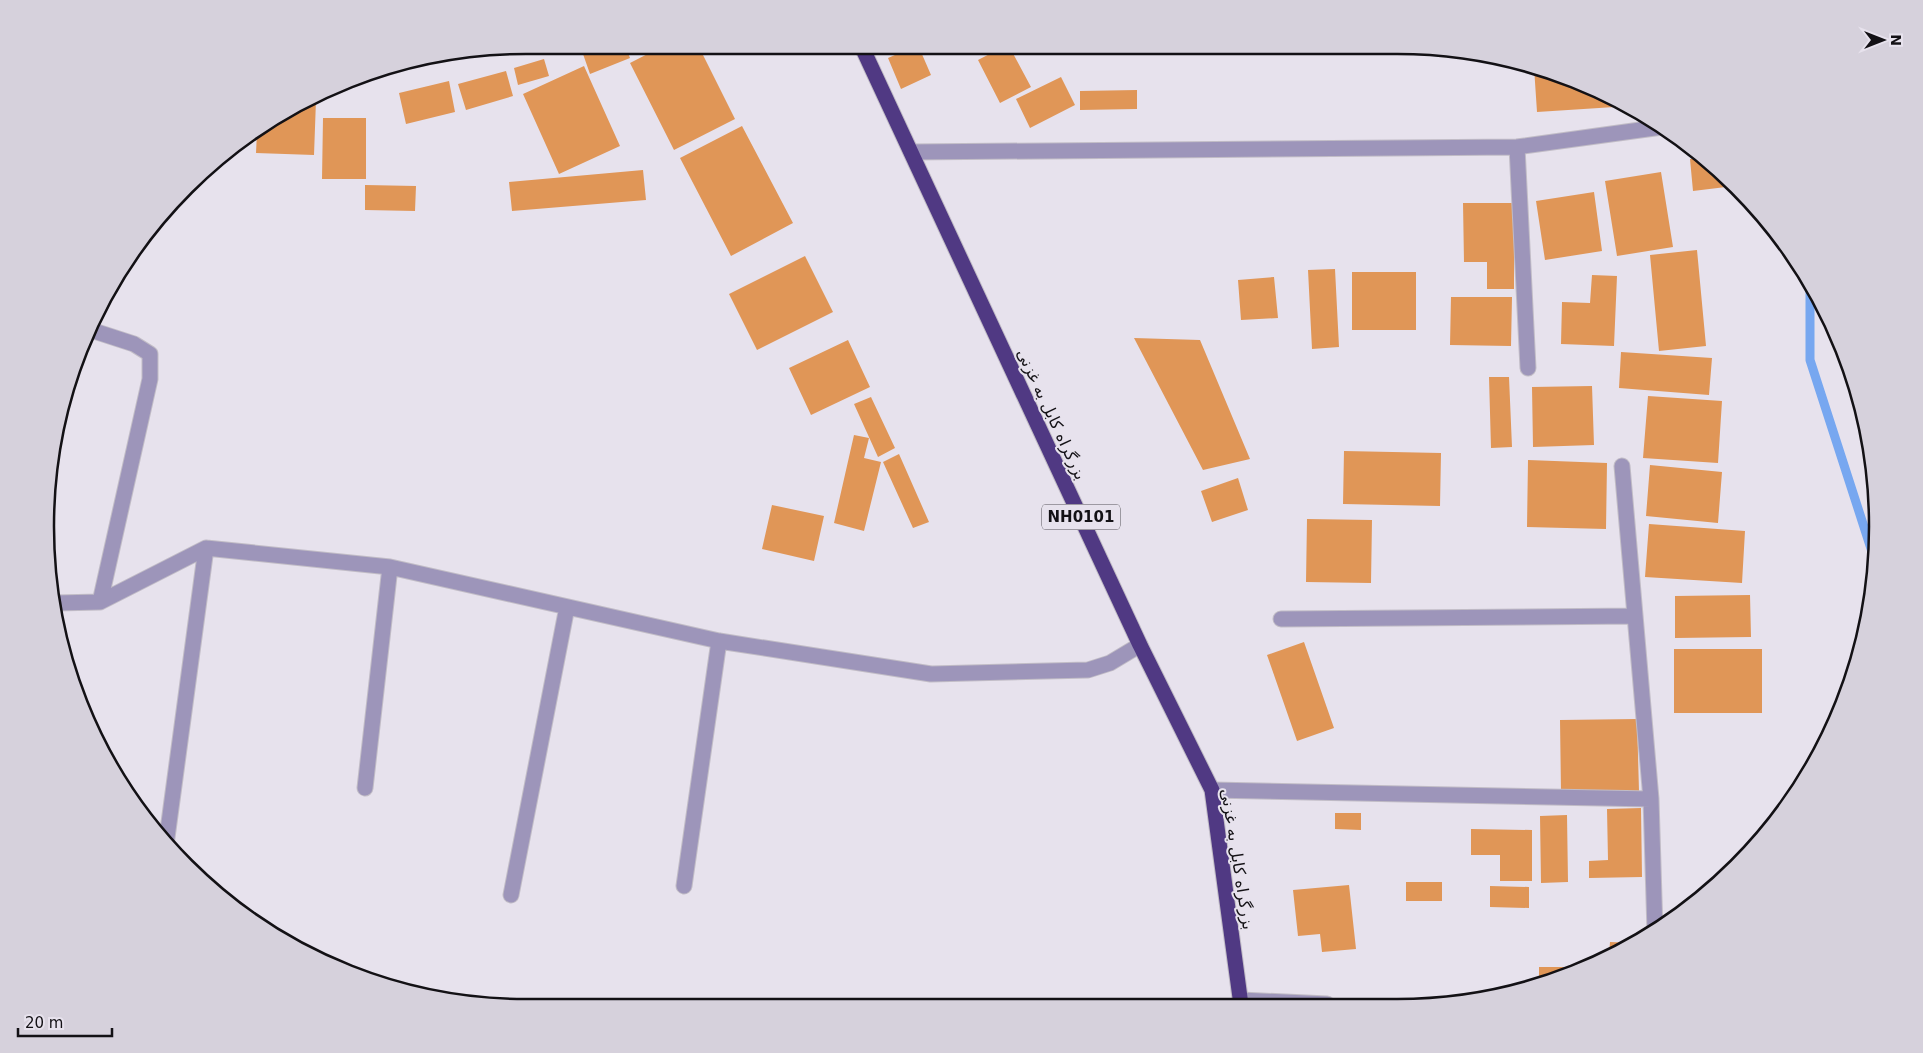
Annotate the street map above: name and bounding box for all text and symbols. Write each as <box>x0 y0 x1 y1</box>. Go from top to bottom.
north arrow <box>1858 15 1908 65</box>
text: N <box>1888 34 1904 46</box>
street label: بزرگراه کابل به غزنی <box>1012 346 1090 483</box>
road number: NH0101 <box>1042 504 1120 530</box>
street label: بزرگراه کابل به غزنی <box>1216 787 1258 931</box>
scale bar <box>18 1006 111 1038</box>
text: 20 m <box>25 1014 63 1032</box>

